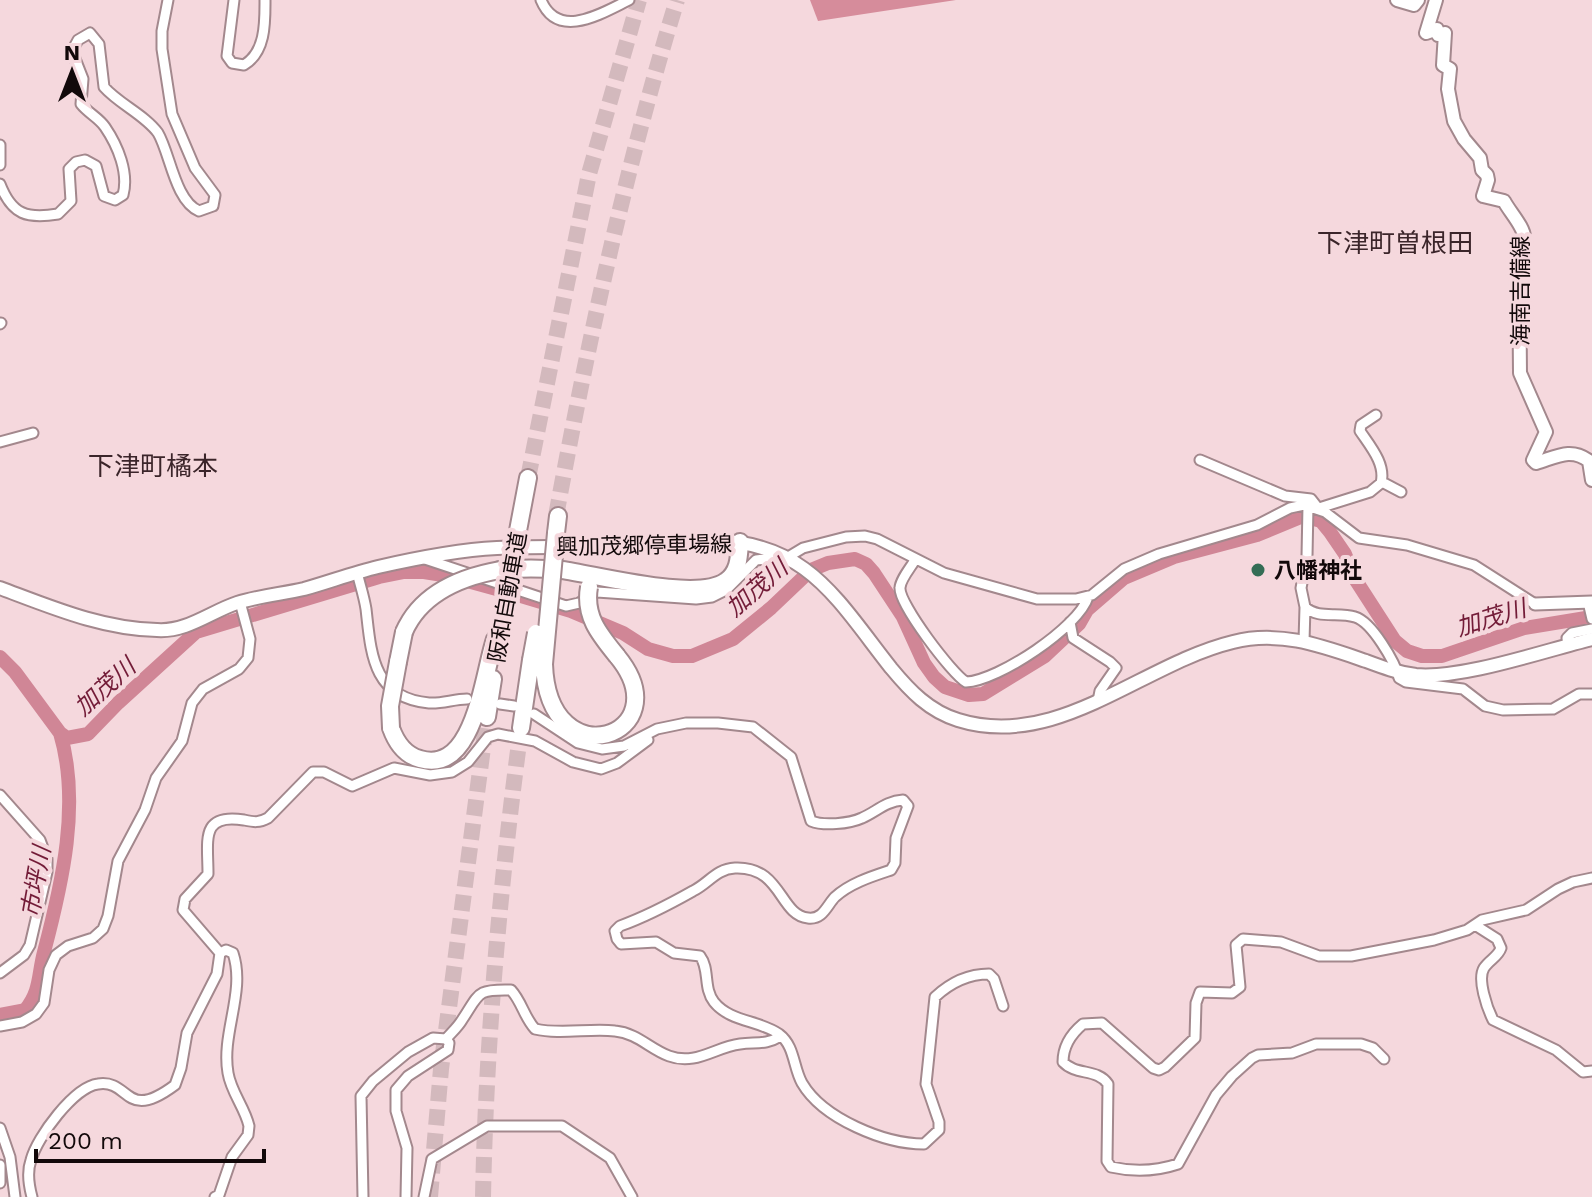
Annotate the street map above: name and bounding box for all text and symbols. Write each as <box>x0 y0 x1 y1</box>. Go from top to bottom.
north arrow <box>32 32 112 112</box>
text: N <box>64 40 80 65</box>
district label: 下津町曽根田 <box>1317 228 1473 258</box>
street label: 海南吉備線 <box>1508 236 1533 346</box>
district label: 下津町橘本 <box>88 451 218 481</box>
street label: 阪和自動車道 <box>484 530 531 664</box>
street label: 興加茂郷停車場線 <box>556 531 732 560</box>
water label: 加茂川 <box>721 552 796 622</box>
place label: 八幡神社 <box>1274 558 1362 583</box>
marker: 八幡神社 <box>1249 561 1267 579</box>
water label: 加茂川 <box>1452 593 1532 642</box>
water label: 加茂川 <box>69 650 143 721</box>
water label: 市坪川 <box>16 841 57 920</box>
scale bar <box>36 1113 264 1163</box>
text: 200 m <box>48 1127 123 1155</box>

